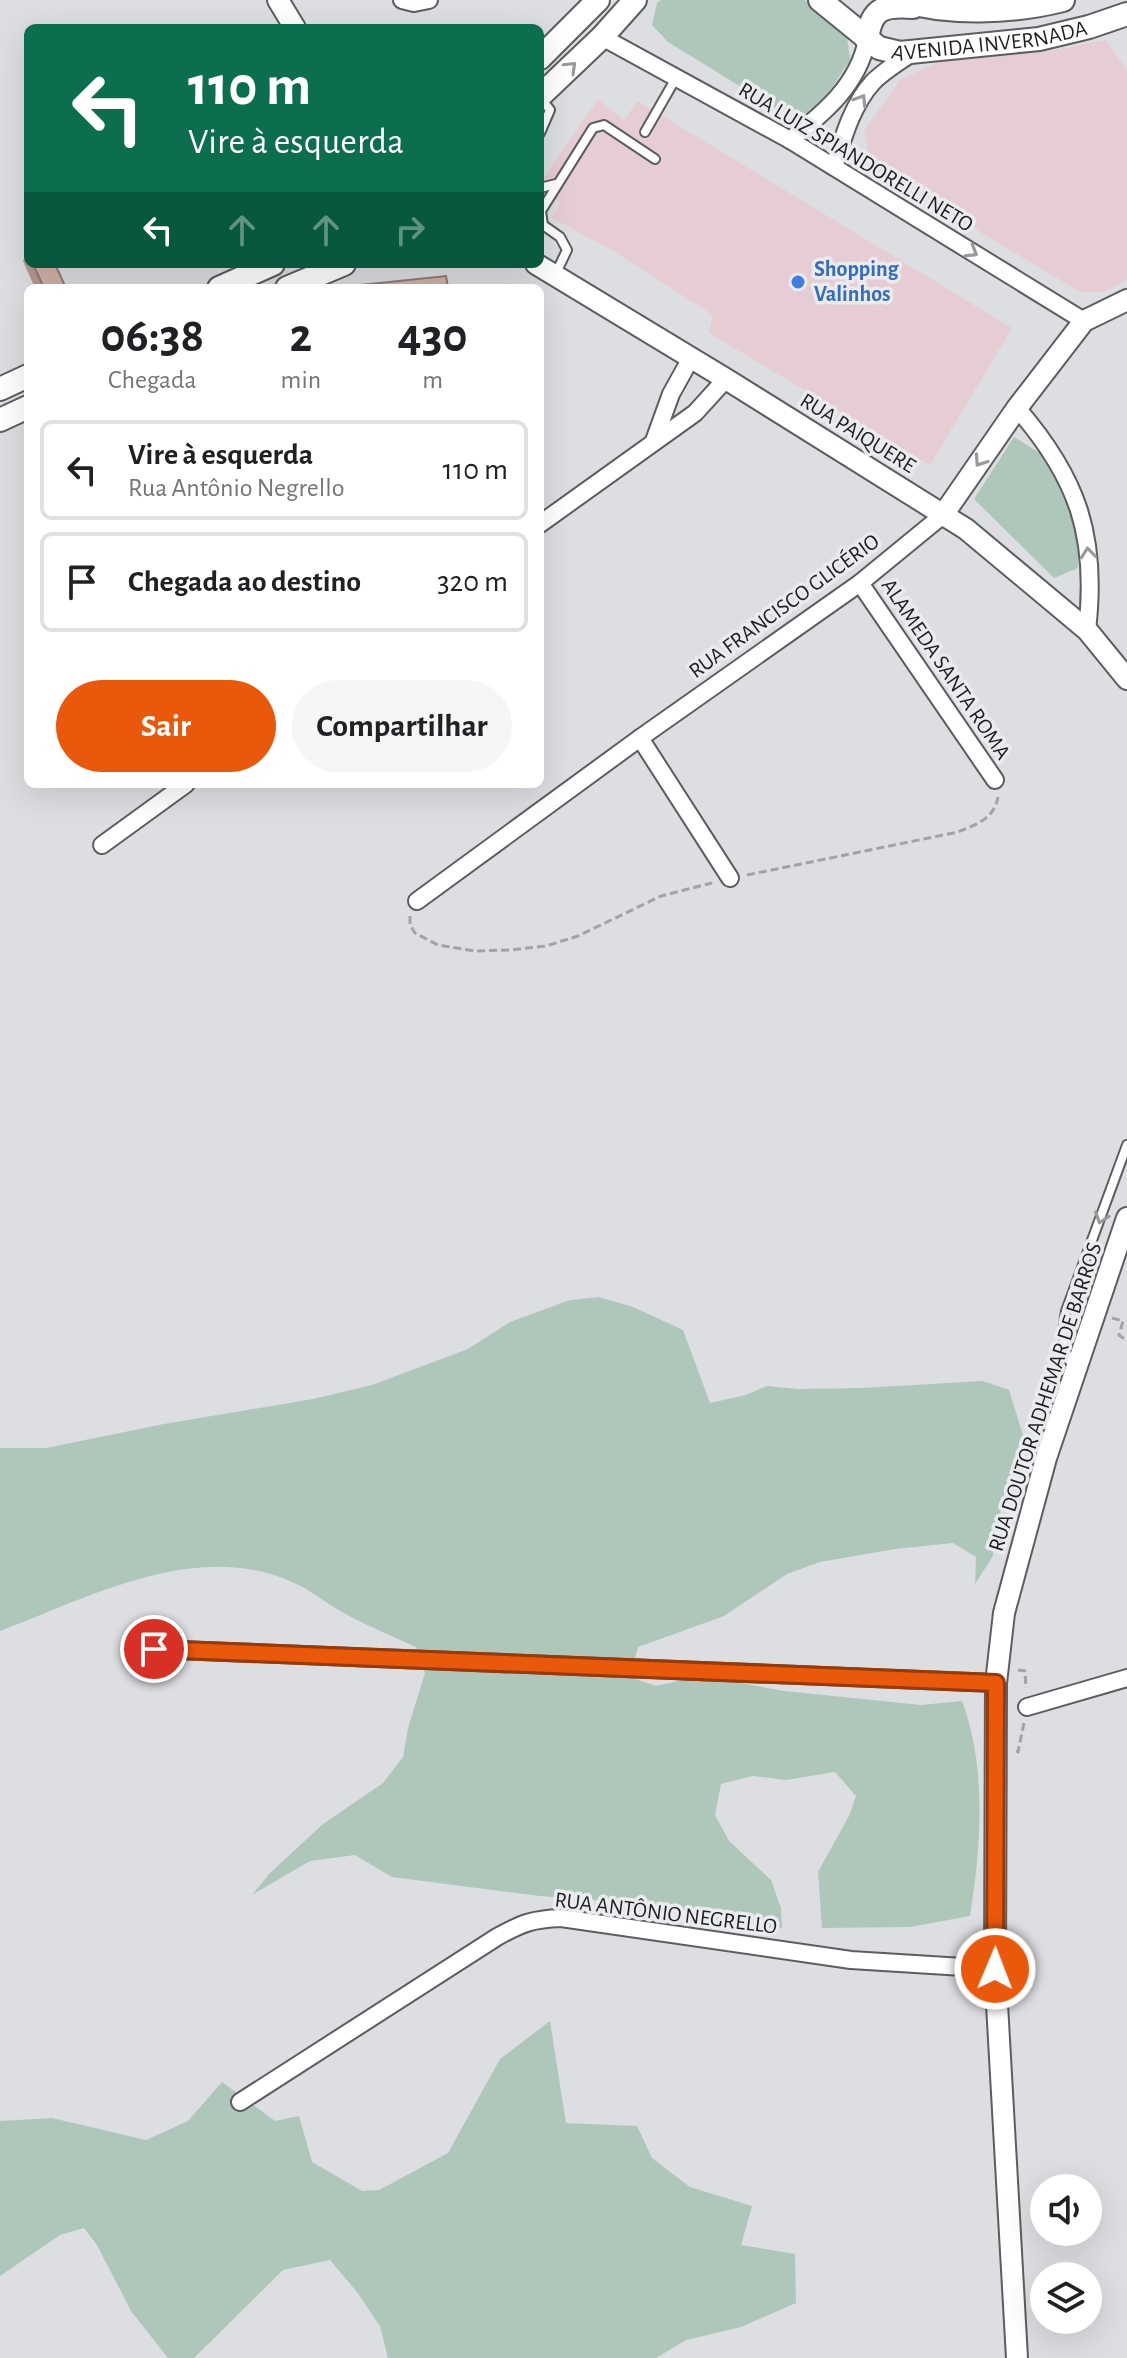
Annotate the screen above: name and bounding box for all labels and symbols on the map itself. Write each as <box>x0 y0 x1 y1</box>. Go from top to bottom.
street label: AVENIDA INVERNADA <box>890 17 1089 65</box>
one-way arrow <box>562 61 576 76</box>
street label: RUA LUIZ SPIANDORELLI NETO <box>735 78 977 236</box>
one-way arrow <box>851 94 867 109</box>
one-way arrow <box>963 242 978 258</box>
place label: Shopping Valinhos <box>814 258 900 305</box>
marker: Shopping Valinhos <box>789 273 807 291</box>
street label: RUA PAIQUERE <box>796 389 920 477</box>
one-way arrow <box>975 453 990 467</box>
street label: RUA FRANCISCO GLICÉRIO <box>684 529 883 682</box>
one-way arrow <box>1080 546 1097 559</box>
street label: ALAMEDA SANTA ROMA <box>877 575 1015 763</box>
one-way arrow <box>1094 1210 1110 1224</box>
street label: RUA DOUTOR ADHEMAR DE BARROS <box>985 1240 1105 1554</box>
pin <box>120 1615 188 1683</box>
street label: RUA ANTÔNIO NEGRELLO <box>554 1887 779 1938</box>
position arrow <box>953 1927 1037 2011</box>

